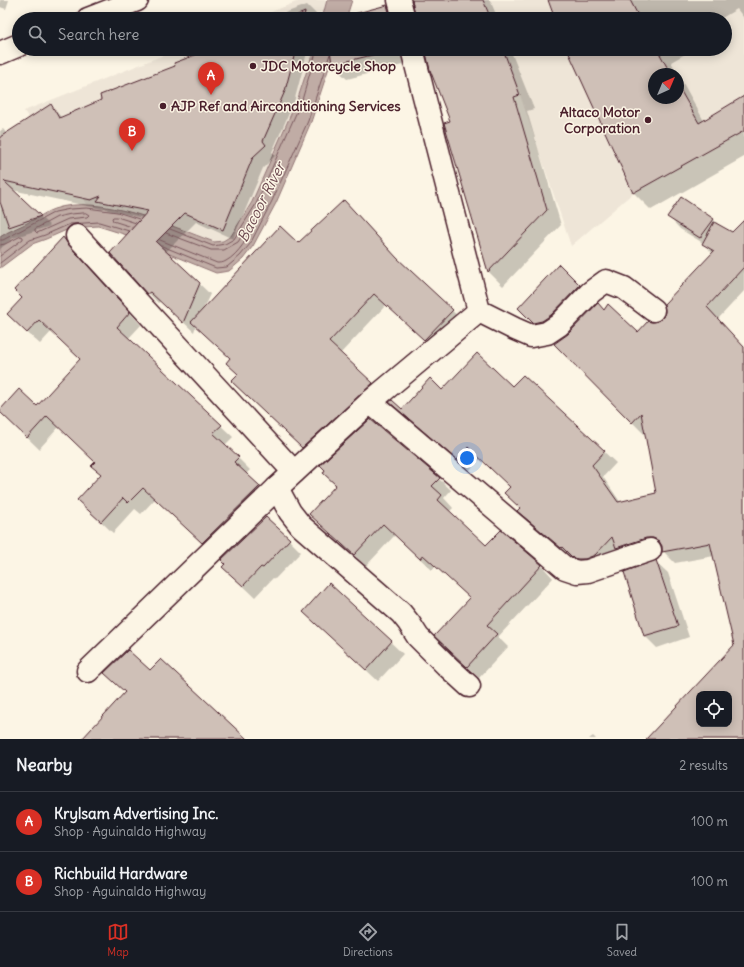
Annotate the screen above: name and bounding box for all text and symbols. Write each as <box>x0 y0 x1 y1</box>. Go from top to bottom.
search box <box>12 12 732 56</box>
icon: search <box>26 23 48 45</box>
text: Search here <box>58 25 139 44</box>
place label: JDC Motorcycle Shop <box>261 57 396 75</box>
marker: JDC Motorcycle Shop <box>248 61 258 71</box>
pin: A <box>198 62 224 95</box>
north arrow <box>648 68 684 104</box>
place label: AJP Ref and Airconditioning Services <box>171 97 401 115</box>
marker: AJP Ref and Airconditioning Services <box>158 101 168 111</box>
place label: Altaco Motor Corporation <box>560 103 640 137</box>
marker: Altaco Motor Corporation <box>643 115 653 125</box>
pin: B <box>119 118 145 151</box>
water label: Bacoor River <box>233 157 290 245</box>
your location <box>457 448 477 468</box>
map controls <box>696 691 732 727</box>
button: locate <box>696 691 732 727</box>
text: Nearby <box>16 754 72 776</box>
text: 2 results <box>679 757 728 774</box>
text: Krylsam Advertising Inc. <box>54 804 218 823</box>
text: A <box>25 813 33 830</box>
text: 100 m <box>691 813 728 830</box>
text: Shop · Aguinaldo Highway <box>54 823 206 840</box>
text: Richbuild Hardware <box>54 864 188 883</box>
text: B <box>25 873 33 890</box>
text: 100 m <box>691 873 728 890</box>
text: Shop · Aguinaldo Highway <box>54 883 206 900</box>
tab: Map <box>107 921 129 959</box>
tab: Directions <box>343 921 393 959</box>
tab: Saved <box>607 921 637 959</box>

